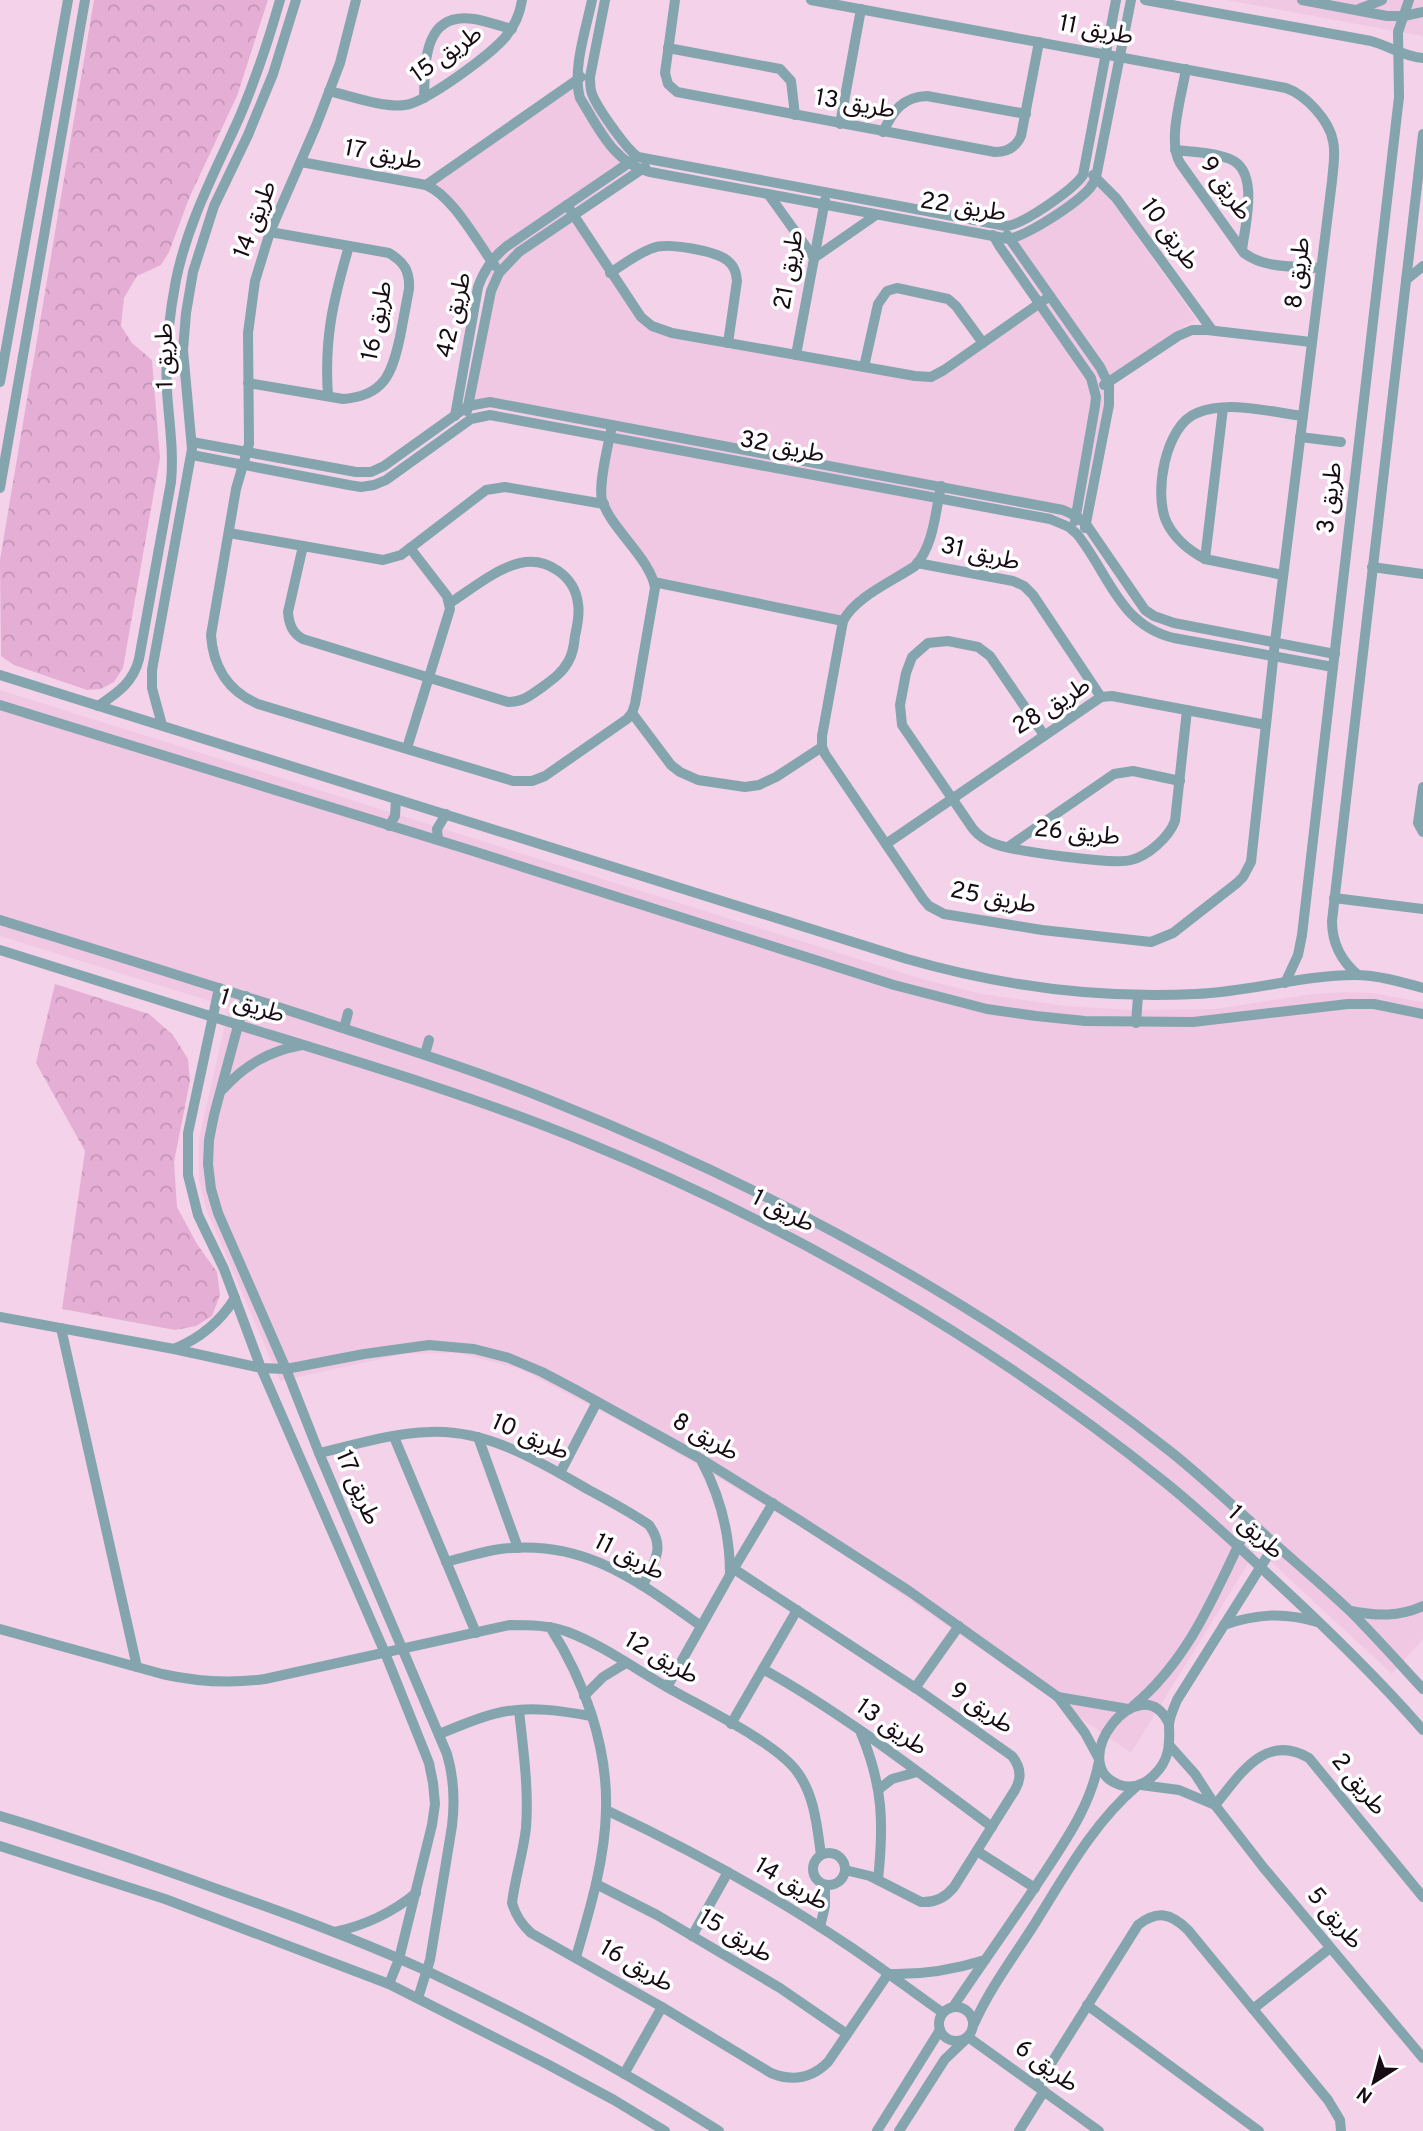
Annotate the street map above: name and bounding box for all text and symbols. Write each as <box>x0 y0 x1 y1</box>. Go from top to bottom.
street label: طريق 11 <box>1056 9 1136 53</box>
street label: طريق 15 <box>405 19 489 91</box>
street label: طريق 13 <box>813 83 897 127</box>
street label: طريق 17 <box>342 134 424 178</box>
street label: طريق 9 <box>1192 151 1258 227</box>
street label: طريق 14 <box>228 177 284 263</box>
street label: طريق 22 <box>918 186 1008 230</box>
street label: طريق 10 <box>1133 193 1205 277</box>
street label: طريق 21 <box>768 228 812 312</box>
street label: طريق 8 <box>1280 235 1318 311</box>
street label: طريق 42 <box>431 269 479 361</box>
street label: طريق 16 <box>356 279 400 363</box>
street label: طريق 1 <box>150 323 182 389</box>
street label: طريق 32 <box>737 425 827 471</box>
street label: طريق 3 <box>1312 461 1350 535</box>
street label: طريق 31 <box>937 531 1023 579</box>
street label: طريق 28 <box>1007 671 1097 743</box>
street label: طريق 26 <box>1033 815 1121 853</box>
street label: طريق 25 <box>948 876 1038 922</box>
street label: طريق 1 <box>216 983 288 1031</box>
street label: طريق 1 <box>747 1184 819 1240</box>
street label: طريق 8 <box>666 1407 744 1469</box>
street label: طريق 10 <box>487 1408 573 1468</box>
street label: طريق 17 <box>328 1446 386 1530</box>
street label: طريق 1 <box>1221 1499 1289 1567</box>
street label: طريق 11 <box>589 1528 669 1588</box>
street label: طريق 12 <box>618 1626 704 1692</box>
street label: طريق 9 <box>943 1676 1019 1742</box>
street label: طريق 13 <box>849 1693 933 1763</box>
street label: طريق 2 <box>1324 1748 1392 1822</box>
street label: طريق 14 <box>749 1851 833 1919</box>
street label: طريق 5 <box>1299 1882 1369 1956</box>
street label: طريق 15 <box>693 1903 777 1971</box>
street label: طريق 16 <box>594 1934 678 2000</box>
street label: طريق 6 <box>1008 2034 1084 2100</box>
north arrow <box>1339 2047 1409 2117</box>
text: N <box>1353 2080 1378 2108</box>

